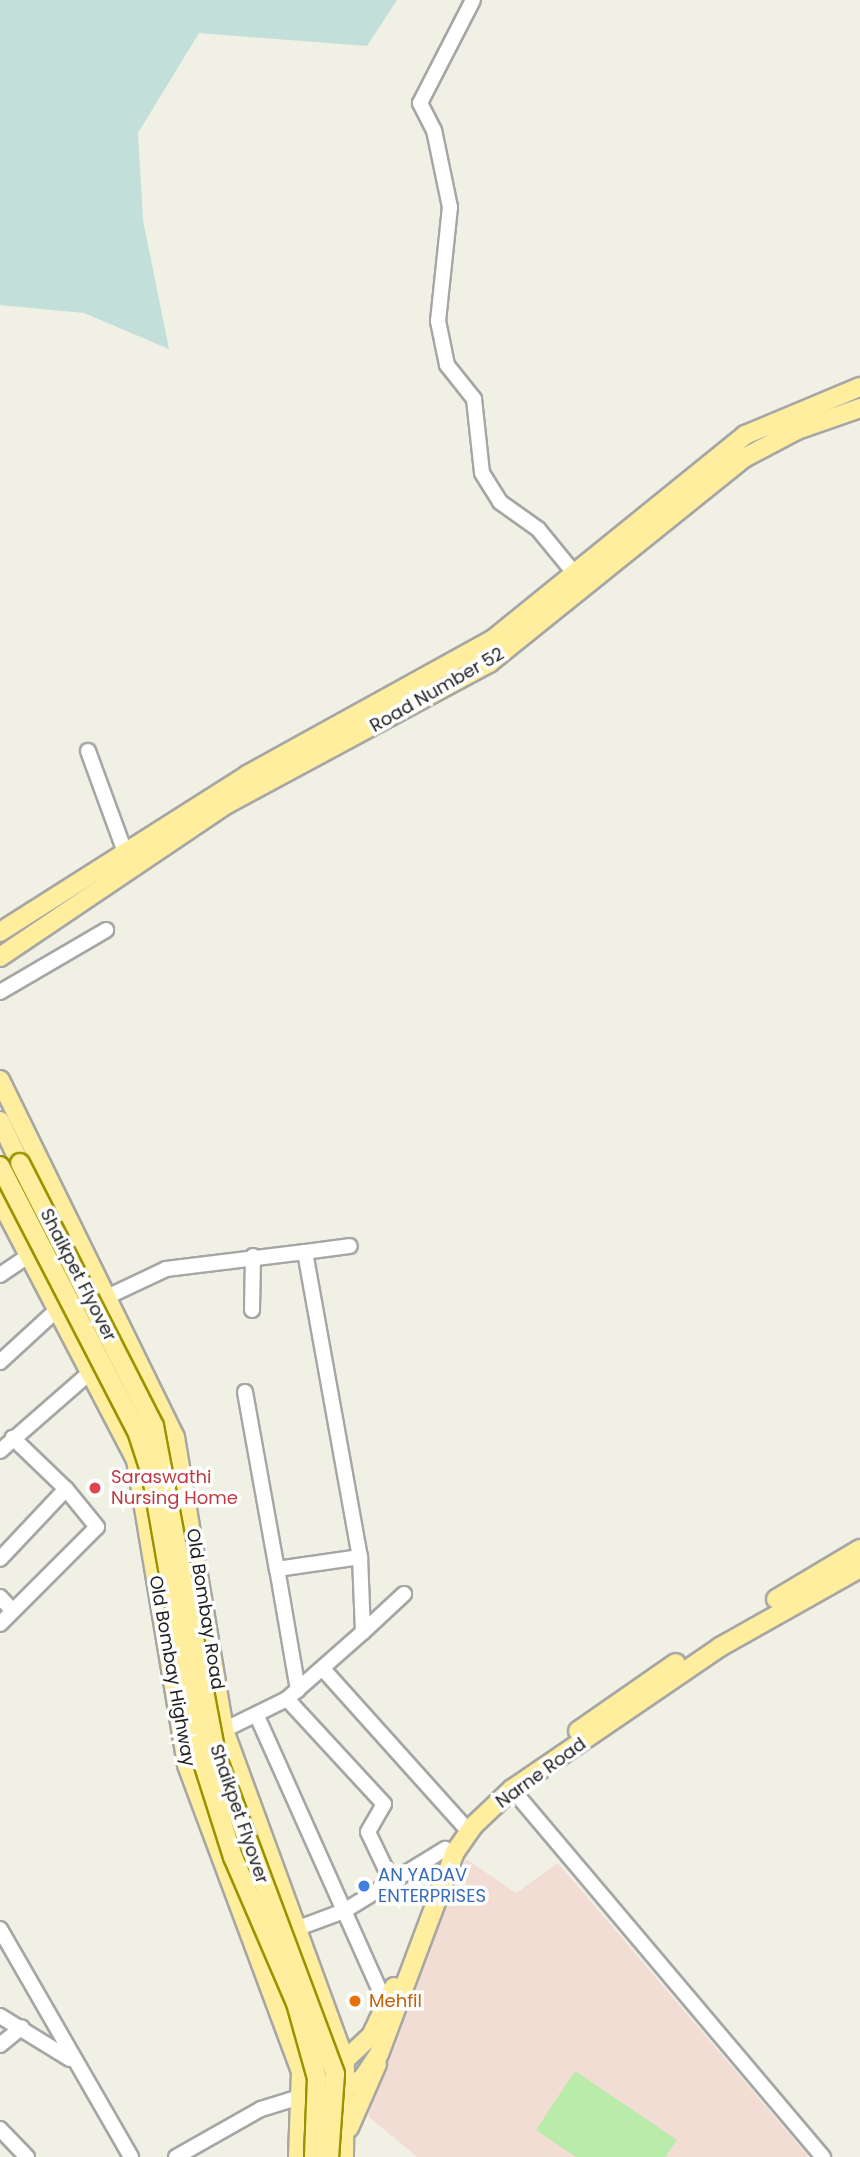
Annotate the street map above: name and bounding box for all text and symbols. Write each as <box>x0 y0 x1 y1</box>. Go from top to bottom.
street label: Road Number 52 <box>366 643 508 737</box>
street label: Shaikpet Flyover <box>35 1205 121 1345</box>
place label: Saraswathi Nursing Home <box>111 1467 238 1510</box>
marker: Saraswathi Nursing Home <box>85 1478 105 1498</box>
street label: Old Bombay Road <box>182 1527 228 1691</box>
street label: Old Bombay Highway <box>145 1574 199 1768</box>
street label: Narne Road <box>492 1733 590 1813</box>
street label: Shaikpet Flyover <box>205 1742 273 1886</box>
place label: AN YADAV ENTERPRISES <box>378 1865 486 1908</box>
marker: AN YADAV ENTERPRISES <box>356 1878 372 1894</box>
place label: Mehfil <box>369 1990 422 2012</box>
marker: Mehfil <box>347 1993 363 2009</box>

